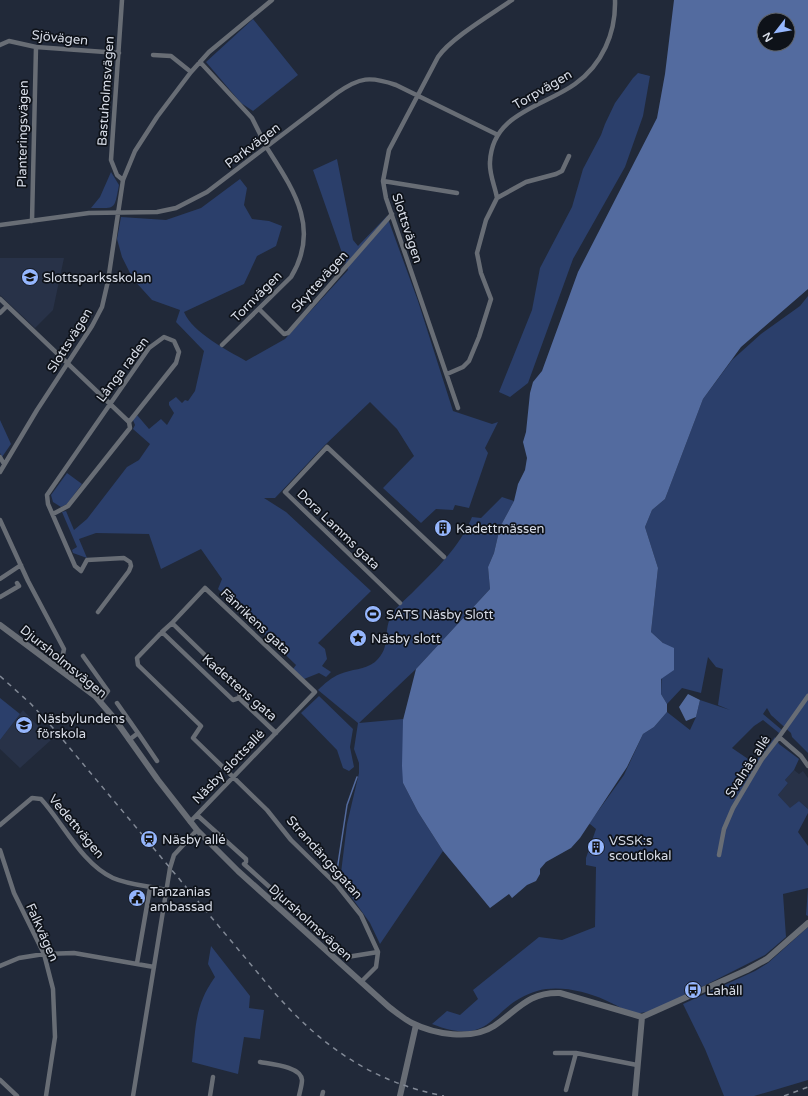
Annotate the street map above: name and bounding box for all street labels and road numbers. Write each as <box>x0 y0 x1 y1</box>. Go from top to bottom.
street label: Sjövägen <box>31 27 89 49</box>
street label: Bastuholmsvägen <box>94 36 118 147</box>
street label: Torpvägen <box>510 67 575 113</box>
street label: Planteringsvägen <box>14 80 32 188</box>
street label: Parkvägen <box>222 120 284 172</box>
street label: Slottsvägen <box>388 191 426 265</box>
street label: Skyttevägen <box>288 248 351 316</box>
street label: Tornvägen <box>228 268 285 325</box>
street label: Slottsvägen <box>44 305 96 376</box>
street label: Långa raden <box>93 334 152 405</box>
street label: Dora Lamms gata <box>294 486 383 573</box>
street label: Fänrikens gata <box>217 585 294 658</box>
street label: Djursholmsvägen <box>17 622 110 702</box>
street label: Kadettens gata <box>199 651 280 725</box>
street label: Näsby slottsallé <box>189 726 268 807</box>
street label: Svalnäs allé <box>722 732 774 801</box>
street label: Vedettvägen <box>45 791 108 862</box>
street label: Strandängsgatan <box>283 813 366 903</box>
street label: Djursholmsvägen <box>265 881 355 964</box>
street label: Falkvägen <box>22 901 62 964</box>

